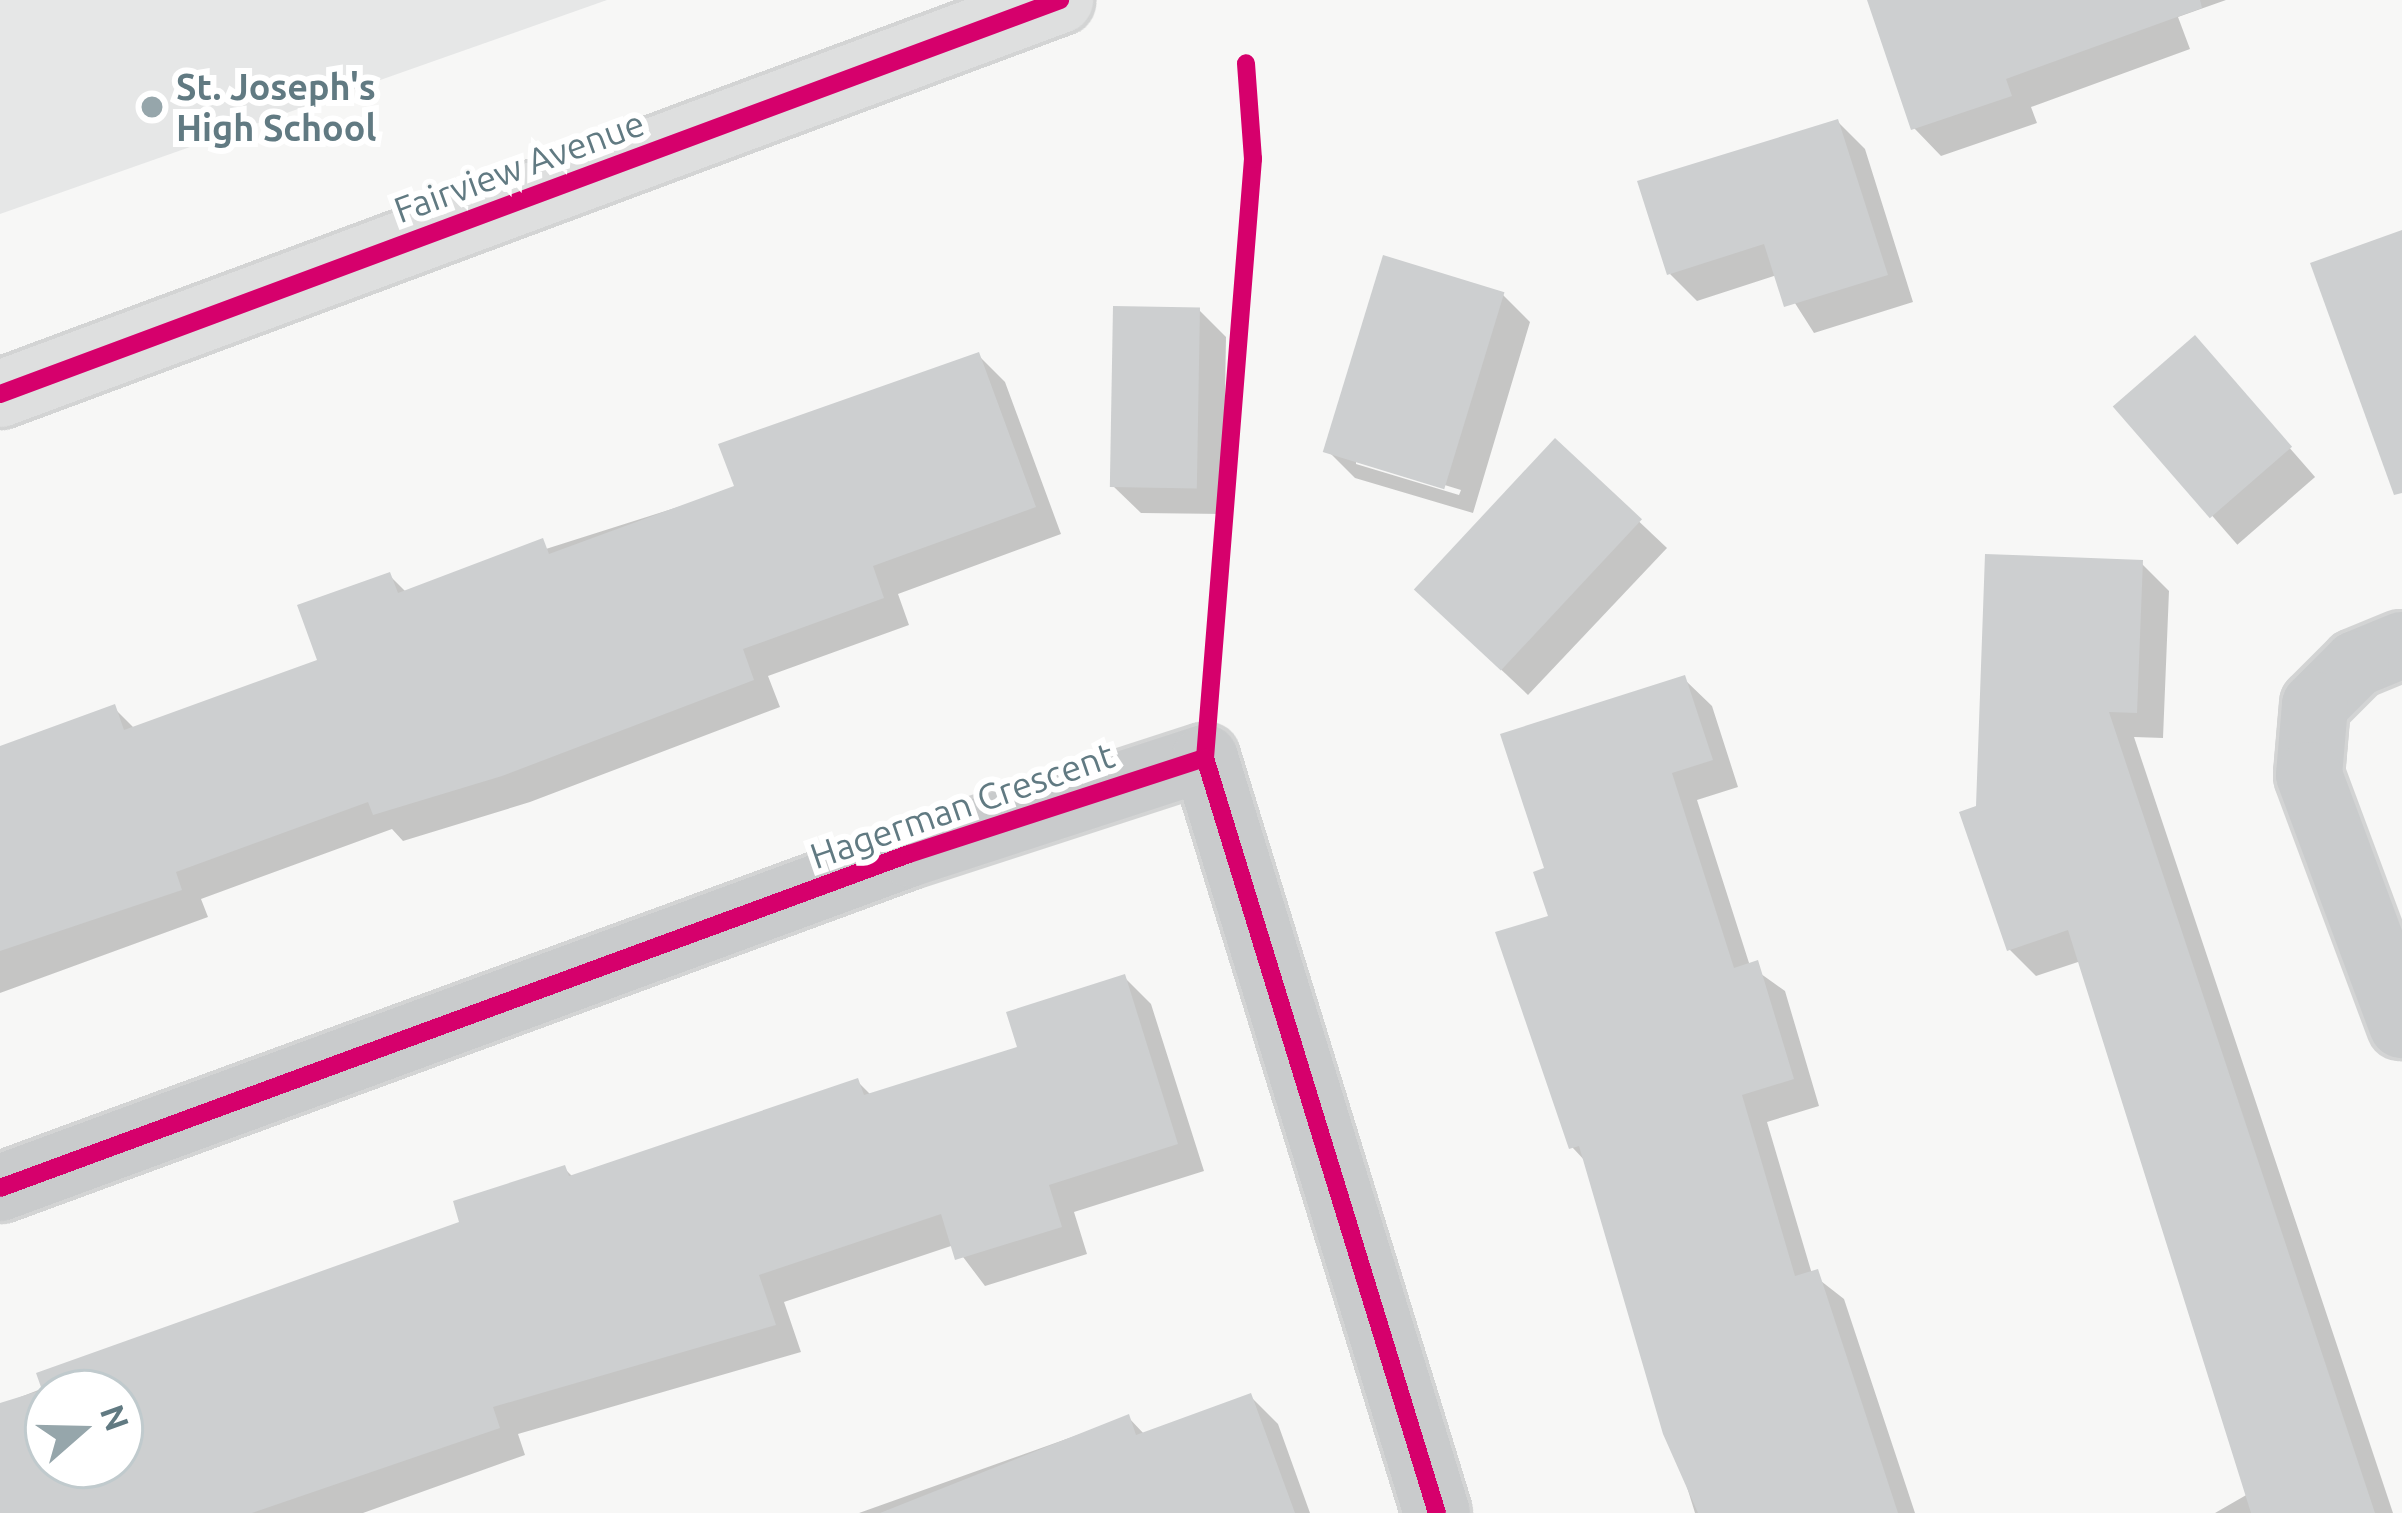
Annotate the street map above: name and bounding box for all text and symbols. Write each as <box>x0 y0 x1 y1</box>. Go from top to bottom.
place label: St. Joseph's High School <box>176 64 376 149</box>
marker: St. Joseph's High School <box>139 94 165 120</box>
street label: Fairview Avenue <box>388 101 650 231</box>
street label: Hagerman Crescent <box>804 733 1120 877</box>
north arrow <box>24 1369 144 1489</box>
text: N <box>94 1400 137 1435</box>

